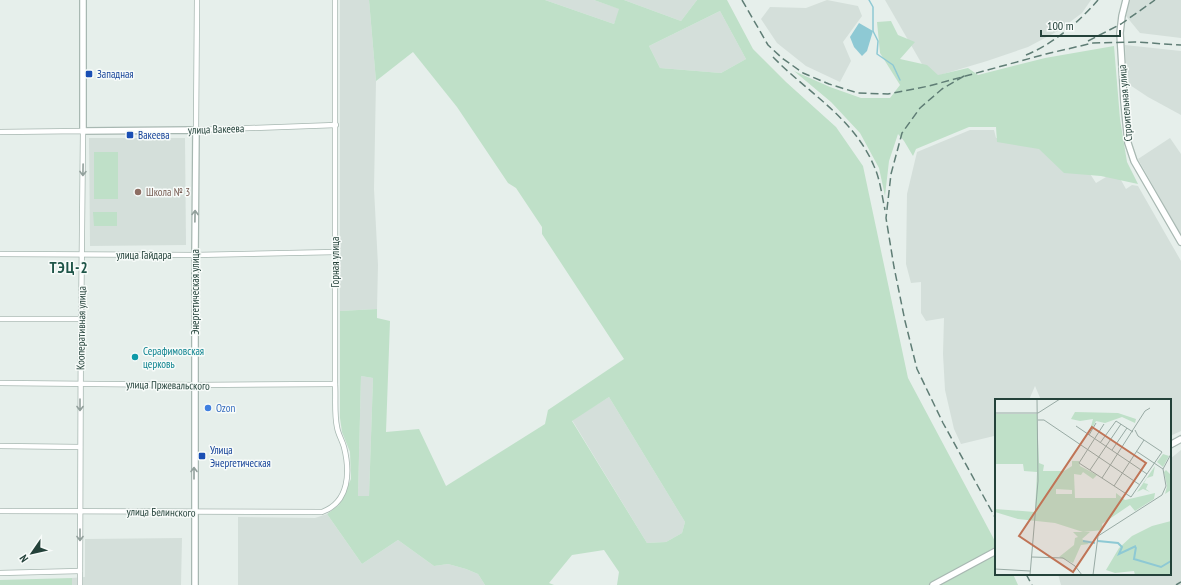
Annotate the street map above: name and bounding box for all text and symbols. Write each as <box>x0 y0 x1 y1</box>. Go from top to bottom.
scale bar <box>1041 12 1120 38</box>
text: 100 m <box>1047 18 1074 33</box>
street label: Строительная улица <box>1115 64 1135 142</box>
place label: Западная <box>97 67 134 81</box>
marker: Западная <box>84 69 94 79</box>
street label: улица Вакеева <box>188 121 244 137</box>
place label: Вакеева <box>138 128 170 142</box>
marker: Вакеева <box>125 130 135 140</box>
one-way arrow <box>79 163 86 176</box>
place label: Школа № 3 <box>146 185 190 199</box>
marker: Школа № 3 <box>133 187 143 197</box>
one-way arrow <box>191 210 199 223</box>
street label: Горная улица <box>328 237 342 287</box>
street label: улица Гайдара <box>116 248 172 262</box>
street label: Энергетическая улица <box>188 249 202 335</box>
district label: ТЭЦ-2 <box>49 258 89 277</box>
street label: Кооперативная улица <box>73 286 89 370</box>
place label: Серафимовская церковь <box>143 344 204 371</box>
marker: Серафимовская церковь <box>130 352 140 362</box>
street label: улица Пржевальского <box>126 377 210 393</box>
one-way arrow <box>76 398 84 411</box>
inset map <box>995 399 1171 575</box>
place label: Ozon <box>216 401 235 415</box>
marker: Ozon <box>203 403 213 413</box>
place label: Улица Энергетическая <box>210 443 271 470</box>
marker: Улица Энергетическая <box>197 451 207 461</box>
one-way arrow <box>190 467 198 480</box>
street label: улица Белинского <box>126 504 196 520</box>
one-way arrow <box>76 528 84 541</box>
north arrow <box>12 533 52 573</box>
text: N <box>16 552 31 565</box>

